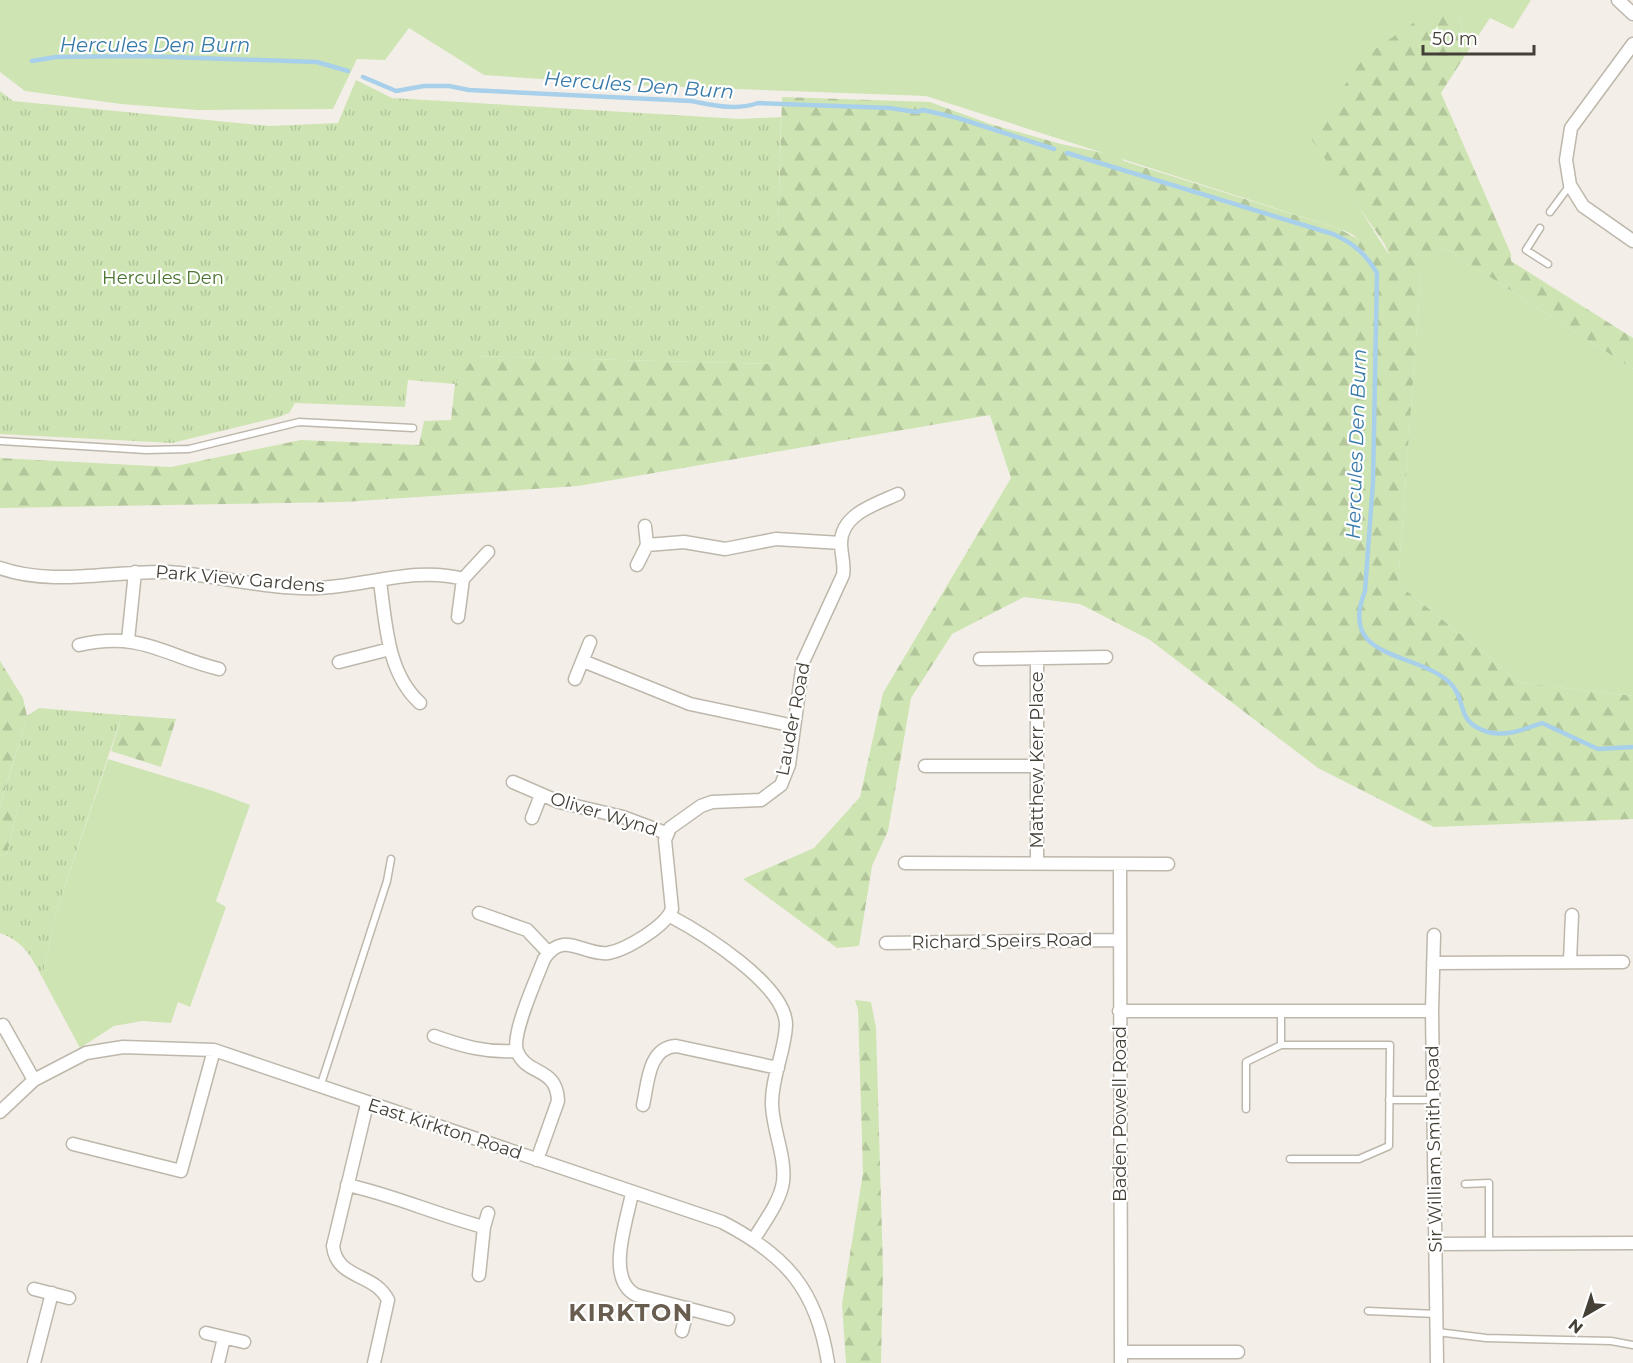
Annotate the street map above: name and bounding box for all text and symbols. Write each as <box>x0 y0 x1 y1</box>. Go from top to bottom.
scale bar <box>1423 18 1534 56</box>
text: 50 m <box>1432 28 1478 50</box>
water label: Hercules Den Burn <box>60 33 250 57</box>
water label: Hercules Den Burn <box>543 66 735 104</box>
park label: Hercules Den <box>102 267 224 289</box>
water label: Hercules Den Burn <box>1341 348 1371 540</box>
street label: Park View Gardens <box>155 561 326 597</box>
street label: Lauder Road <box>771 660 815 778</box>
street label: Matthew Kerr Place <box>1026 671 1048 849</box>
street label: Oliver Wynd <box>548 787 660 841</box>
street label: Richard Speirs Road <box>911 928 1093 954</box>
street label: Baden Powell Road <box>1109 1026 1131 1202</box>
street label: Sir William Smith Road <box>1421 1045 1447 1253</box>
street label: East Kirkton Road <box>365 1094 525 1164</box>
north arrow <box>1555 1285 1615 1345</box>
district label: KIRKTON <box>568 1298 694 1327</box>
text: N <box>1565 1315 1587 1338</box>

